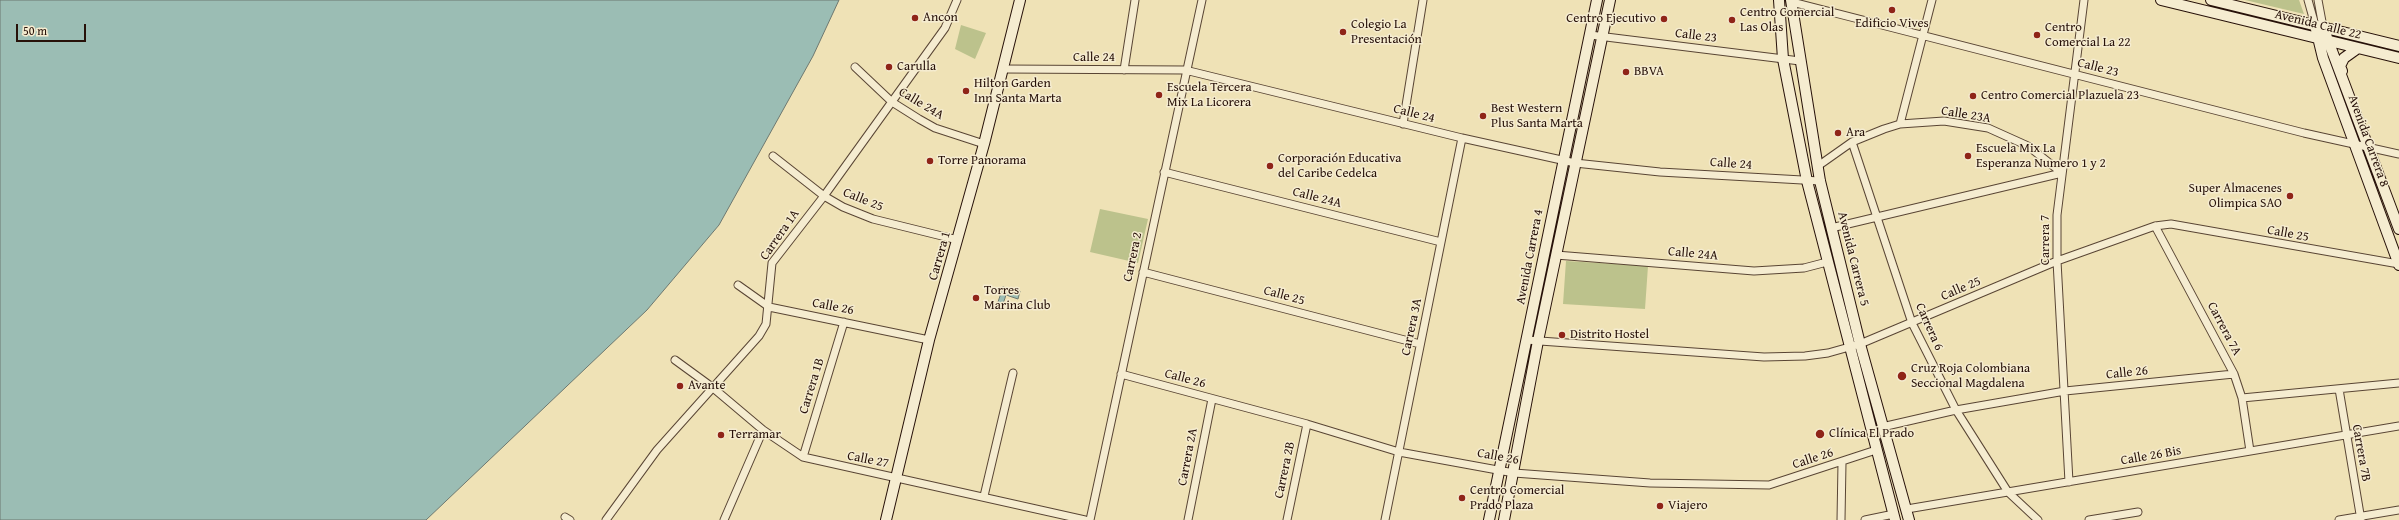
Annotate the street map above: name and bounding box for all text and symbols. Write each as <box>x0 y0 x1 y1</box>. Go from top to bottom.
place label: Centro Comercial Las Olas <box>1740 5 1834 36</box>
marker: Edificio Vives <box>1887 5 1897 15</box>
street label: Avenida Calle 22 <box>2273 7 2363 43</box>
place label: Ancon <box>923 10 958 26</box>
place label: Centro Ejecutivo <box>1566 11 1656 27</box>
marker: Ancon <box>910 13 920 23</box>
marker: Centro Ejecutivo <box>1659 14 1669 24</box>
marker: Centro Comercial Las Olas <box>1727 15 1737 25</box>
scale bar <box>18 16 88 42</box>
place label: Edificio Vives <box>1855 16 1929 32</box>
place label: Colegio La Presentación <box>1351 17 1422 48</box>
place label: Centro Comercial La 22 <box>2045 20 2131 51</box>
text: 50 m <box>23 22 47 39</box>
street label: Calle 23 <box>1674 26 1718 46</box>
marker: Colegio La Presentación <box>1338 27 1348 37</box>
marker: Centro Comercial La 22 <box>2032 30 2042 40</box>
street label: Calle 24 <box>1073 50 1115 66</box>
street label: Calle 23 <box>2076 55 2120 81</box>
place label: Carulla <box>897 59 936 75</box>
marker: Carulla <box>884 62 894 72</box>
place label: BBVA <box>1634 64 1664 80</box>
marker: BBVA <box>1621 67 1631 77</box>
place label: Hilton Garden Inn Santa Marta <box>974 76 1062 107</box>
place label: Escuela Tercera Mix La Licorera <box>1167 80 1252 111</box>
street label: Calle 24A <box>896 84 946 124</box>
marker: Hilton Garden Inn Santa Marta <box>961 86 971 96</box>
place label: Centro Comercial Plazuela 23 <box>1981 88 2139 104</box>
marker: Escuela Tercera Mix La Licorera <box>1154 90 1164 100</box>
marker: Centro Comercial Plazuela 23 <box>1968 91 1978 101</box>
street label: Avenida Carrera 8 <box>2344 93 2392 189</box>
street label: Calle 24 <box>1392 101 1436 127</box>
place label: Best Western Plus Santa Marta <box>1491 101 1583 132</box>
street label: Calle 23A <box>1940 103 1992 127</box>
marker: Best Western Plus Santa Marta <box>1478 111 1488 121</box>
place label: Ara <box>1846 125 1865 141</box>
marker: Ara <box>1833 128 1843 138</box>
place label: Escuela Mix La Esperanza Numero 1 y 2 <box>1976 141 2106 172</box>
place label: Corporación Educativa del Caribe Cedelca <box>1278 151 1401 182</box>
marker: Escuela Mix La Esperanza Numero 1 y 2 <box>1963 151 1973 161</box>
place label: Torre Panorama <box>938 153 1026 169</box>
street label: Calle 24 <box>1710 155 1752 173</box>
marker: Torre Panorama <box>925 156 935 166</box>
marker: Corporación Educativa del Caribe Cedelca <box>1265 161 1275 171</box>
place label: Super Almacenes Olimpica SAO <box>2189 181 2282 212</box>
street label: Calle 24A <box>1291 184 1343 212</box>
street label: Calle 25 <box>841 185 885 215</box>
marker: Super Almacenes Olimpica SAO <box>2285 191 2295 201</box>
street label: Carrera 1A <box>757 207 803 263</box>
street label: Avenida Carrera 4 <box>1513 208 1547 306</box>
street label: Avenida Carrera 5 <box>1834 210 1872 308</box>
street label: Carrera 7 <box>2038 215 2054 265</box>
street label: Calle 25 <box>2266 223 2310 245</box>
street label: Carrera 1 <box>926 230 954 282</box>
street label: Carrera 2 <box>1120 231 1146 283</box>
street label: Calle 24A <box>1667 244 1719 264</box>
street label: Calle 25 <box>1939 274 1983 304</box>
place label: Torres Marina Club <box>984 283 1051 314</box>
street label: Calle 25 <box>1262 283 1306 309</box>
marker: Torres Marina Club <box>971 293 981 303</box>
street label: Calle 26 <box>811 295 855 319</box>
street label: Carrera 3A <box>1398 297 1426 357</box>
street label: Carrera 7A <box>2203 300 2245 358</box>
street label: Carrera 6 <box>1912 301 1946 353</box>
place label: Distrito Hostel <box>1570 327 1649 343</box>
marker: Distrito Hostel <box>1557 330 1567 340</box>
street label: Carrera 1B <box>796 356 828 416</box>
place label: Cruz Roja Colombiana Seccional Magdalena <box>1911 361 2030 392</box>
street label: Calle 26 <box>2105 363 2149 383</box>
street label: Calle 26 <box>1163 366 1207 392</box>
marker: Cruz Roja Colombiana Seccional Magdalena <box>1896 370 1908 382</box>
place label: Avante <box>688 378 726 394</box>
marker: Avante <box>675 381 685 391</box>
street label: Carrera 7B <box>2348 423 2374 483</box>
place label: Clínica El Prado <box>1829 426 1914 442</box>
place label: Terramar <box>729 427 781 443</box>
street label: Carrera 2A <box>1175 427 1201 487</box>
marker: Clínica El Prado <box>1814 428 1826 440</box>
marker: Terramar <box>716 430 726 440</box>
street label: Carrera 2B <box>1271 440 1299 500</box>
street label: Calle 26 Bis <box>2120 443 2182 469</box>
street label: Calle 26 <box>1791 445 1835 473</box>
street label: Calle 26 <box>1476 446 1520 468</box>
street label: Calle 27 <box>846 448 890 472</box>
place label: Centro Comercial Prado Plaza <box>1470 483 1564 514</box>
marker: Centro Comercial Prado Plaza <box>1457 493 1467 503</box>
place label: Viajero <box>1668 498 1708 514</box>
marker: Viajero <box>1655 501 1665 511</box>

